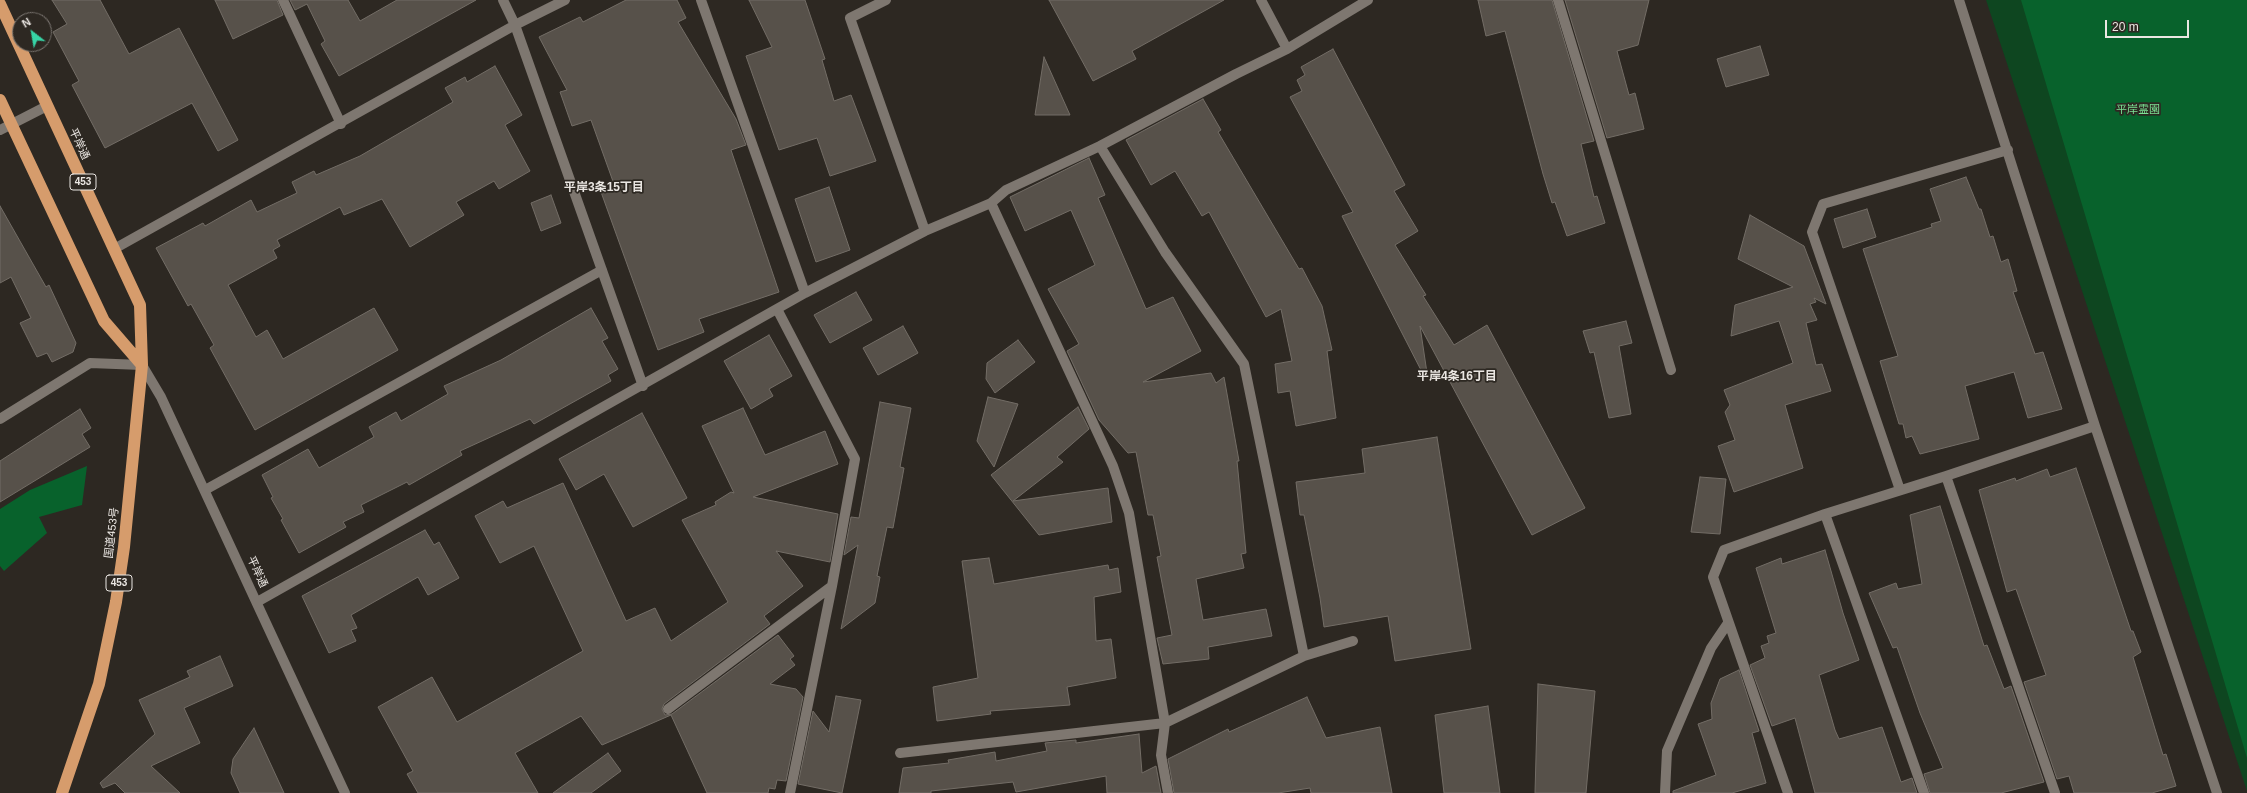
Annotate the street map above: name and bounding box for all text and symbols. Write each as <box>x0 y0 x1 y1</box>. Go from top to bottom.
north arrow <box>12 12 52 52</box>
scale bar <box>2107 12 2191 38</box>
text: N <box>20 15 33 30</box>
text: 20 m <box>2112 20 2139 34</box>
park label: 平岸霊園 <box>2116 103 2160 117</box>
street label: 平岸通 <box>66 126 92 162</box>
road number: 453 <box>70 174 96 190</box>
district label: 平岸3条15丁目 <box>564 181 644 195</box>
district label: 平岸4条16丁目 <box>1417 370 1497 384</box>
street label: 国道453号 <box>102 507 122 559</box>
street label: 平岸通 <box>244 554 270 590</box>
road number: 453 <box>106 575 132 591</box>

